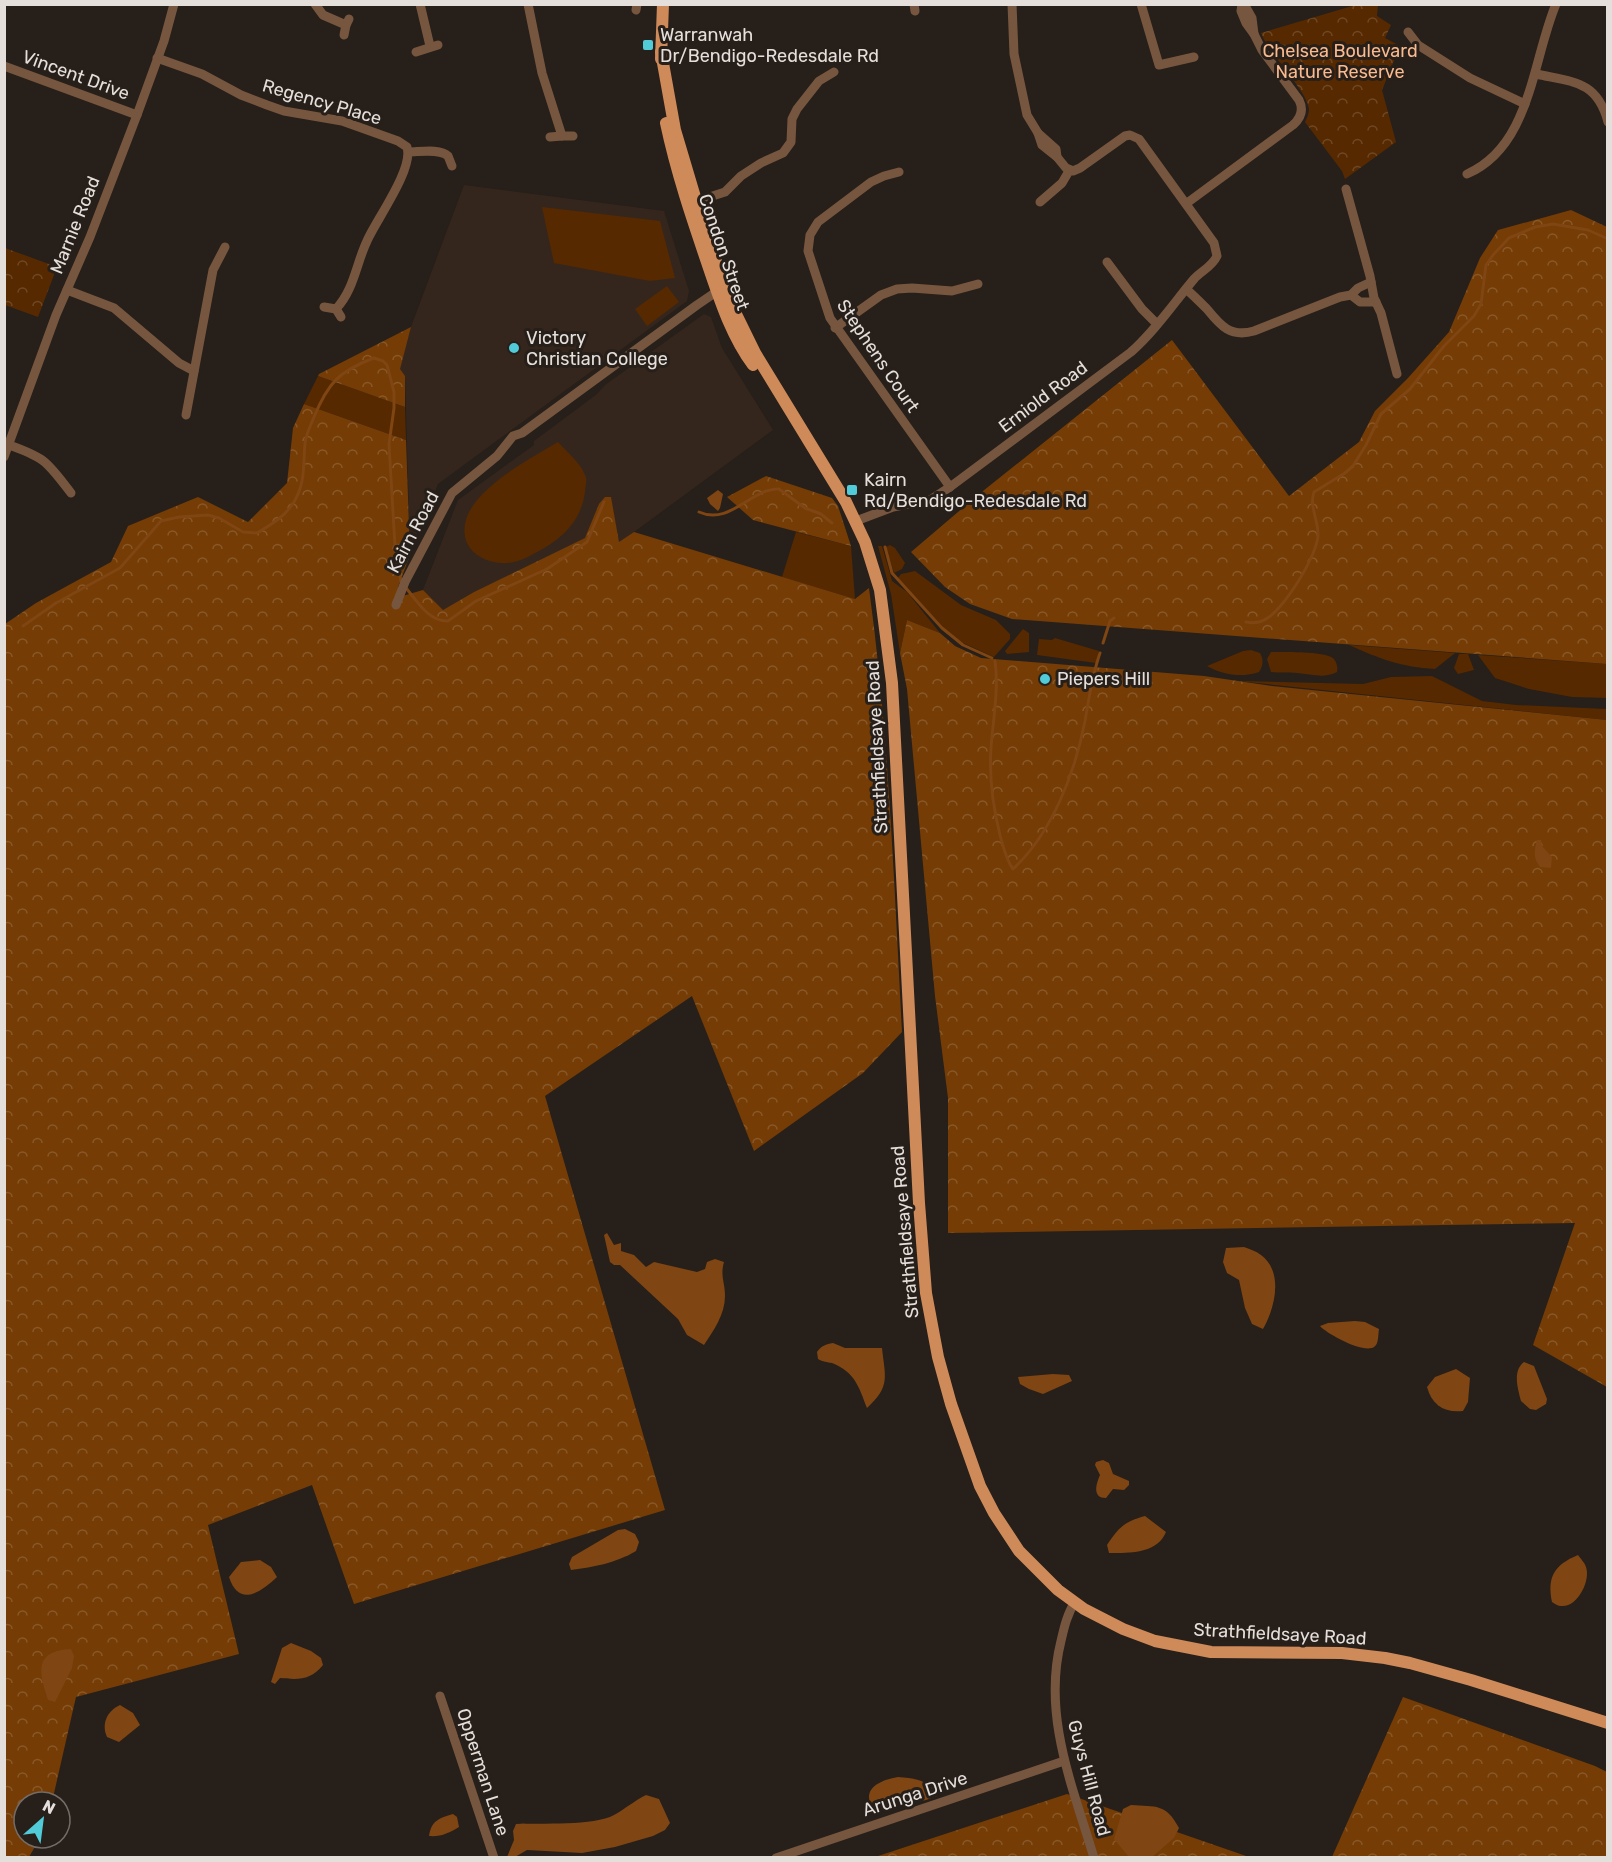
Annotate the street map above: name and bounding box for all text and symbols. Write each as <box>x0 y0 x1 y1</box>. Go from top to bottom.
place label: Warranwah Dr/Bendigo-Redesdale Rd <box>660 24 879 67</box>
marker: Warranwah Dr/Bendigo-Redesdale Rd <box>641 38 655 52</box>
park label: Chelsea Boulevard Nature Reserve <box>1262 40 1418 83</box>
street label: Vincent Drive <box>19 45 133 105</box>
street label: Regency Place <box>260 74 384 130</box>
street label: Marnie Road <box>45 173 105 277</box>
street label: Condon Street <box>694 191 754 313</box>
street label: Stephens Court <box>832 295 924 417</box>
place label: Victory Christian College <box>526 327 668 370</box>
marker: Victory Christian College <box>507 341 521 355</box>
street label: Erniold Road <box>994 356 1092 438</box>
place label: Kairn Rd/Bendigo-Redesdale Rd <box>864 469 1087 512</box>
marker: Kairn Rd/Bendigo-Redesdale Rd <box>845 483 859 497</box>
street label: Kairn Road <box>382 487 444 577</box>
street label: Strathfieldsaye Road <box>861 660 893 834</box>
place label: Piepers Hill <box>1057 668 1150 690</box>
marker: Piepers Hill <box>1038 672 1052 686</box>
street label: Strathfieldsaye Road <box>886 1145 924 1319</box>
street label: Strathfieldsaye Road <box>1193 1618 1367 1650</box>
street label: Opperman Lane <box>452 1705 514 1839</box>
street label: Guys Hill Road <box>1063 1717 1115 1839</box>
street label: Arunga Drive <box>860 1767 970 1821</box>
north arrow <box>12 1790 72 1850</box>
text: N <box>39 1796 58 1818</box>

